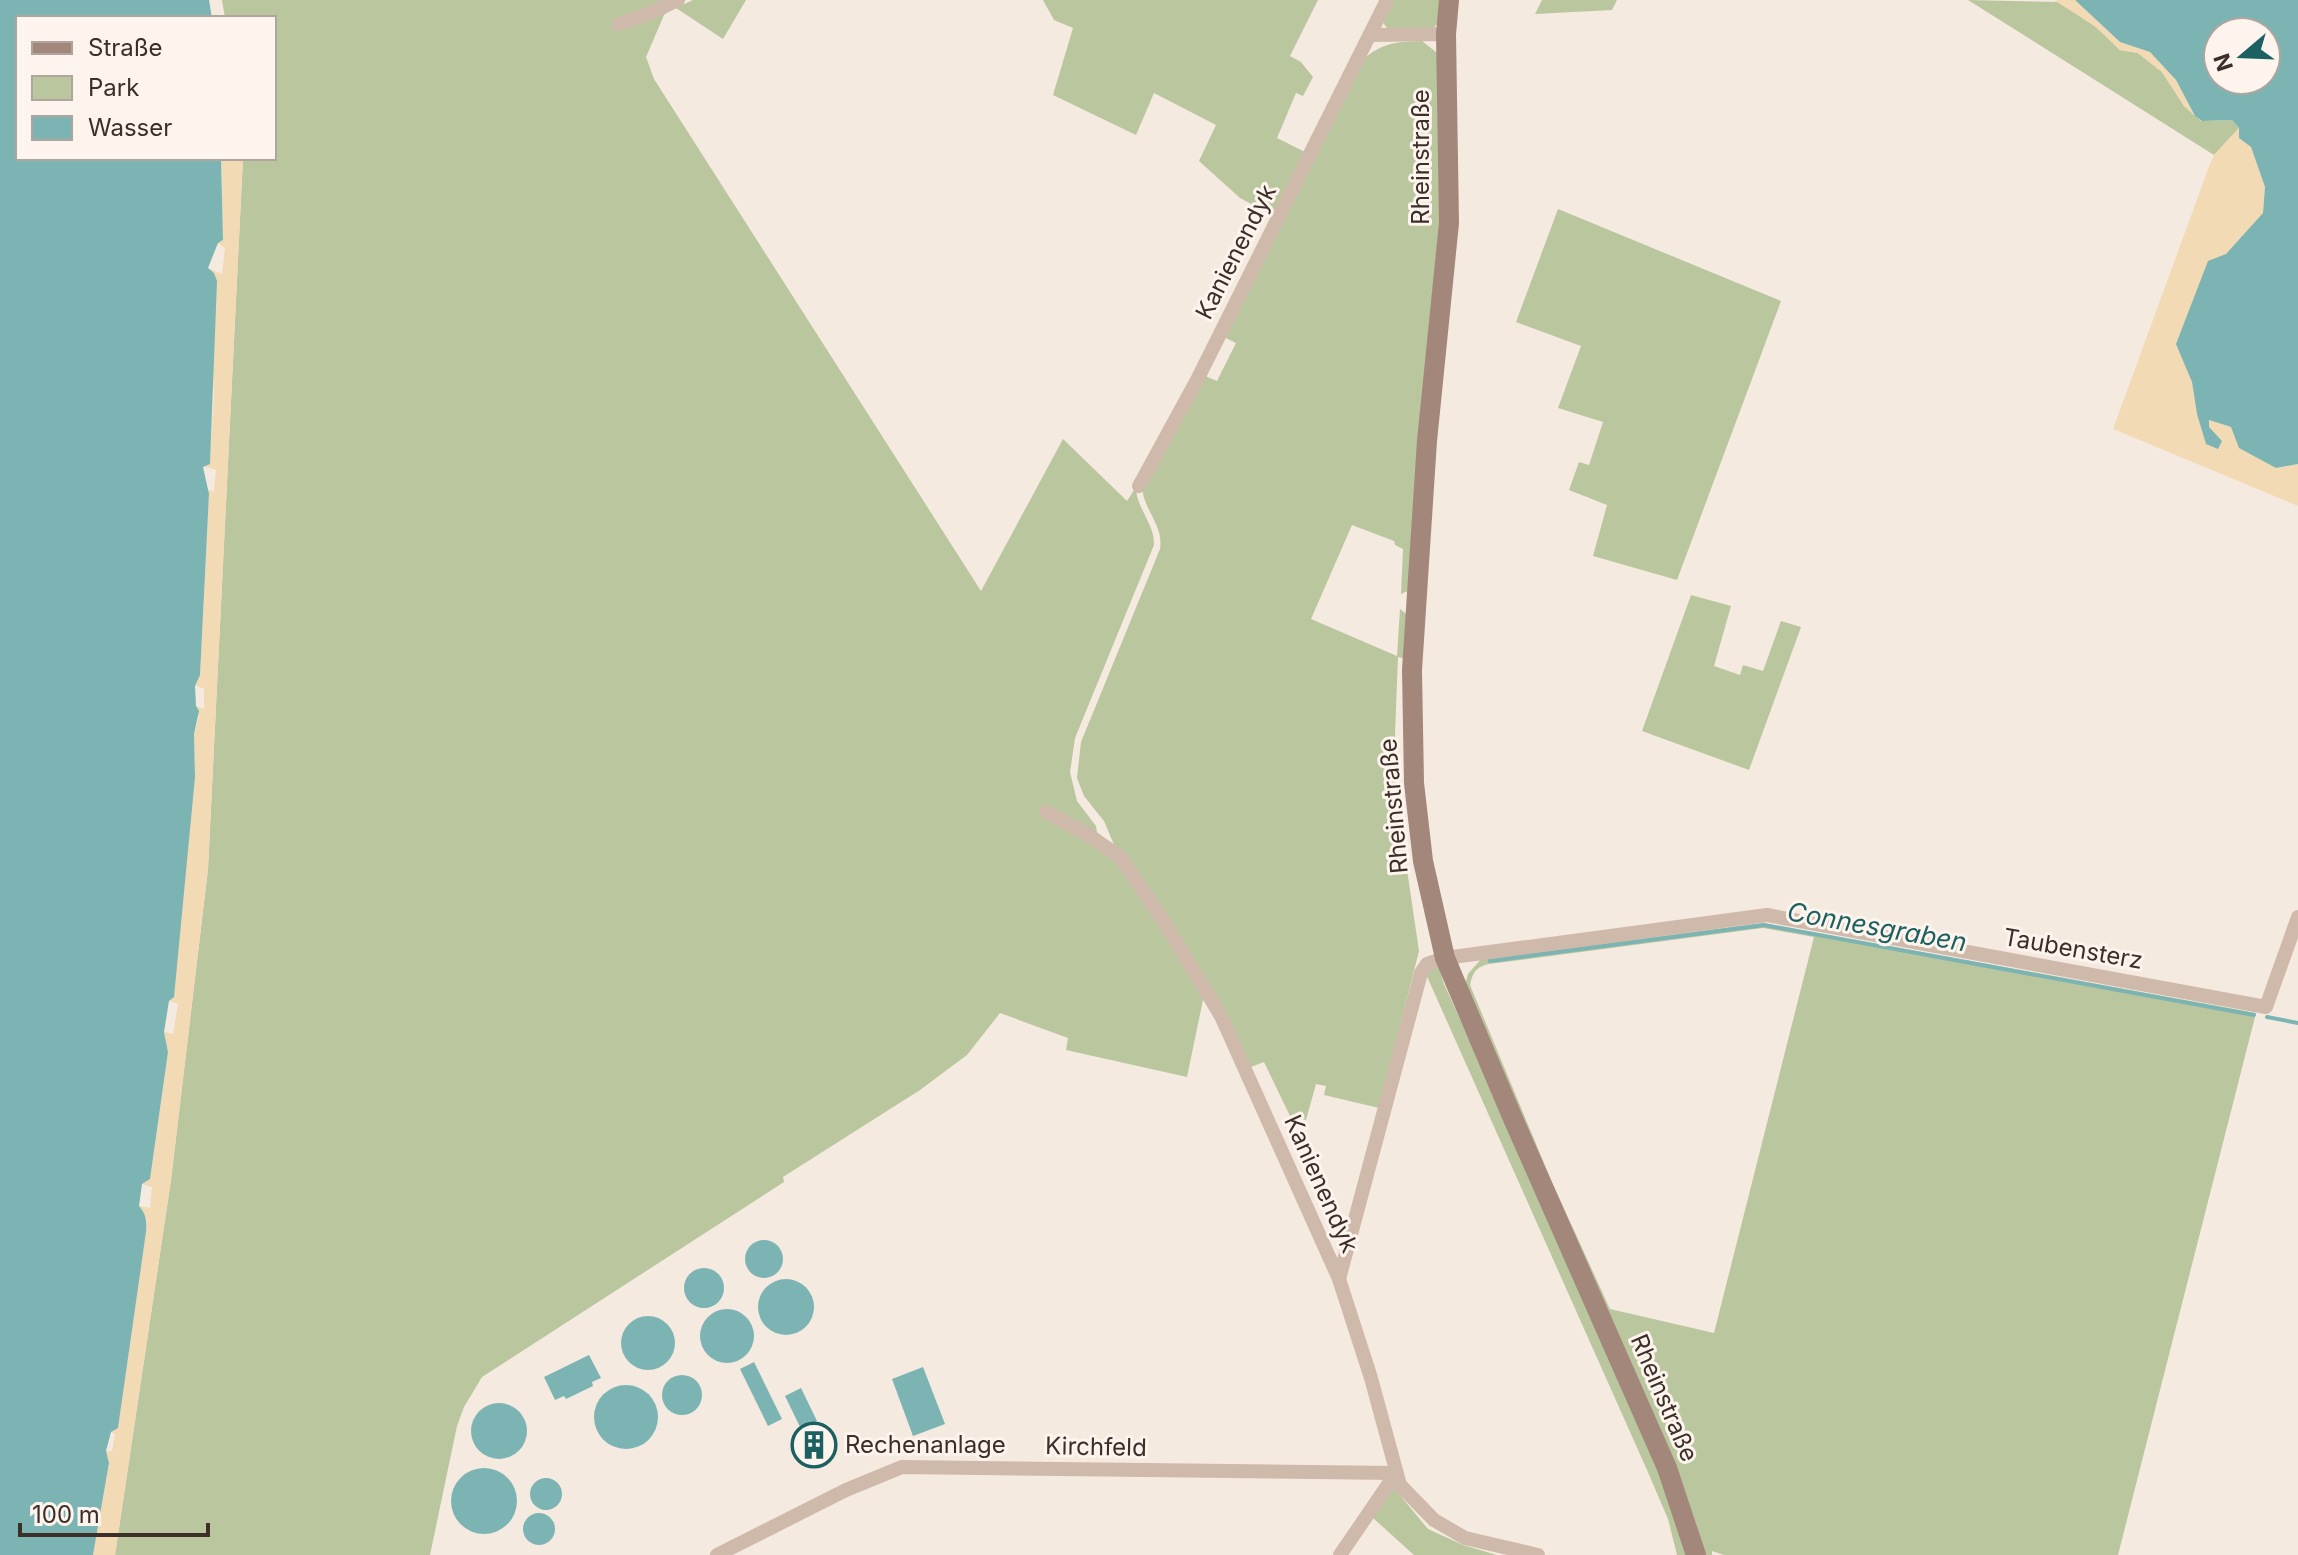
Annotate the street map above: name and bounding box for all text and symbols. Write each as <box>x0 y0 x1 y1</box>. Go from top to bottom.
legend <box>16 16 276 160</box>
north arrow <box>2202 16 2282 96</box>
text: Straße <box>88 33 163 62</box>
text: N <box>2208 50 2238 75</box>
text: Park <box>88 73 139 102</box>
street label: Rheinstraße <box>1406 89 1435 225</box>
text: Wasser <box>88 113 172 142</box>
street label: Kanienendyk <box>1189 179 1282 324</box>
street label: Rheinstraße <box>1373 737 1414 875</box>
water label: Connesgraben <box>1785 895 1969 958</box>
street label: Taubensterz <box>2001 922 2145 975</box>
street label: Kanienendyk <box>1278 1111 1365 1257</box>
street label: Rheinstraße <box>1625 1330 1704 1466</box>
building icon: Rechenanlage <box>790 1421 838 1469</box>
place label: Rechenanlage <box>845 1430 1006 1459</box>
street label: Kirchfeld <box>1045 1431 1147 1462</box>
scale bar <box>20 1487 208 1537</box>
text: 100 m <box>32 1500 100 1529</box>

